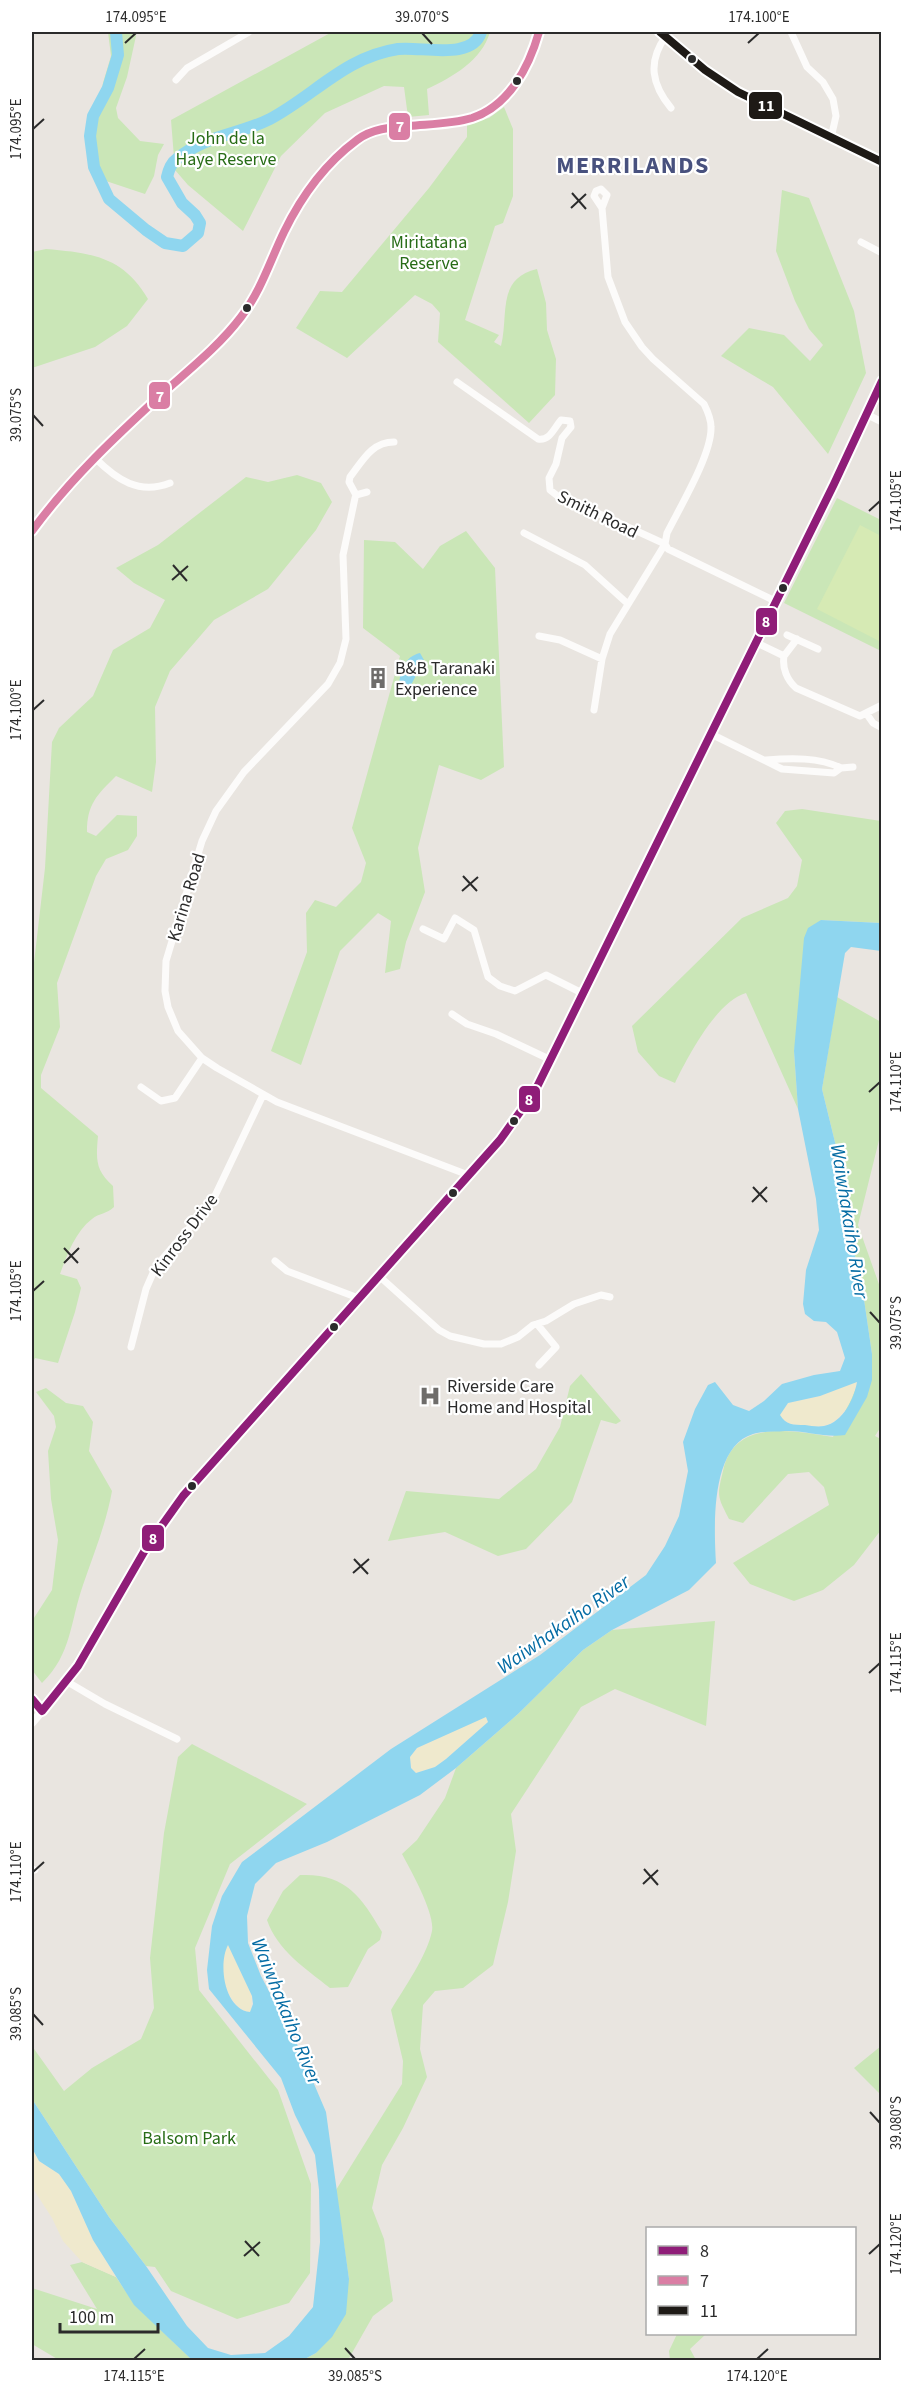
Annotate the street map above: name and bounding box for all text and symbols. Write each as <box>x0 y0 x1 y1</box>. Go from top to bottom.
text: 174.095°E <box>105 7 167 28</box>
text: 39.070°S <box>395 7 449 28</box>
text: 174.100°E <box>728 7 790 28</box>
unlabelled marker <box>686 53 698 65</box>
unlabelled marker <box>511 75 523 87</box>
line badge: 11 <box>748 91 783 120</box>
text: 11 <box>758 95 774 117</box>
text: 174.095°E <box>6 98 27 160</box>
line badge: 7 <box>388 112 411 141</box>
text: 7 <box>396 116 404 138</box>
park label: John de la Haye Reserve <box>175 126 277 172</box>
district label: MERRILANDS <box>556 148 710 183</box>
park label: Miritatana Reserve <box>391 230 467 276</box>
unlabelled marker <box>241 302 253 314</box>
line badge: 7 <box>148 381 171 410</box>
text: 7 <box>156 386 164 408</box>
text: 39.075°S <box>6 388 27 442</box>
text: 174.105°E <box>886 470 907 532</box>
street label: Smith Road <box>553 484 642 545</box>
unlabelled marker <box>777 582 789 594</box>
line badge: 8 <box>755 607 778 636</box>
text: 8 <box>762 611 770 633</box>
place label: B&B Taranaki Experience <box>395 656 495 702</box>
building icon: B&B Taranaki Experience <box>366 666 390 690</box>
text: 174.100°E <box>6 679 27 741</box>
street label: Karina Road <box>161 850 212 944</box>
text: 174.110°E <box>886 1051 907 1113</box>
line badge: 8 <box>518 1085 541 1113</box>
text: 8 <box>525 1089 533 1111</box>
unlabelled marker <box>508 1115 520 1127</box>
water label: Waiwhakaiho River <box>823 1142 875 1302</box>
unlabelled marker <box>447 1187 459 1199</box>
street label: Kinross Drive <box>145 1189 224 1282</box>
text: 174.105°E <box>6 1260 27 1322</box>
text: 39.075°S <box>886 1296 907 1350</box>
unlabelled marker <box>328 1321 340 1333</box>
place label: Riverside Care Home and Hospital <box>447 1374 591 1420</box>
hospital icon: Riverside Care Home and Hospital <box>418 1384 442 1408</box>
unlabelled marker <box>186 1480 198 1492</box>
line badge: 8 <box>141 1524 165 1552</box>
text: 8 <box>149 1528 157 1550</box>
water label: Waiwhakaiho River <box>492 1568 637 1681</box>
text: 174.115°E <box>886 1632 907 1694</box>
text: 174.110°E <box>6 1841 27 1903</box>
water label: Waiwhakaiho River <box>244 1934 329 2090</box>
text: 39.085°S <box>6 1987 27 2041</box>
text: 39.080°S <box>886 2096 907 2150</box>
park label: Balsom Park <box>142 2126 236 2151</box>
text: 174.120°E <box>886 2213 907 2275</box>
legend <box>646 2227 856 2335</box>
text: 8 <box>700 2239 709 2264</box>
text: 7 <box>700 2269 709 2294</box>
scale bar <box>60 2296 158 2334</box>
text: 11 <box>700 2299 718 2324</box>
text: 100 m <box>69 2305 114 2330</box>
text: 174.115°E <box>103 2366 165 2387</box>
text: 39.085°S <box>328 2366 382 2387</box>
text: 174.120°E <box>726 2366 788 2387</box>

